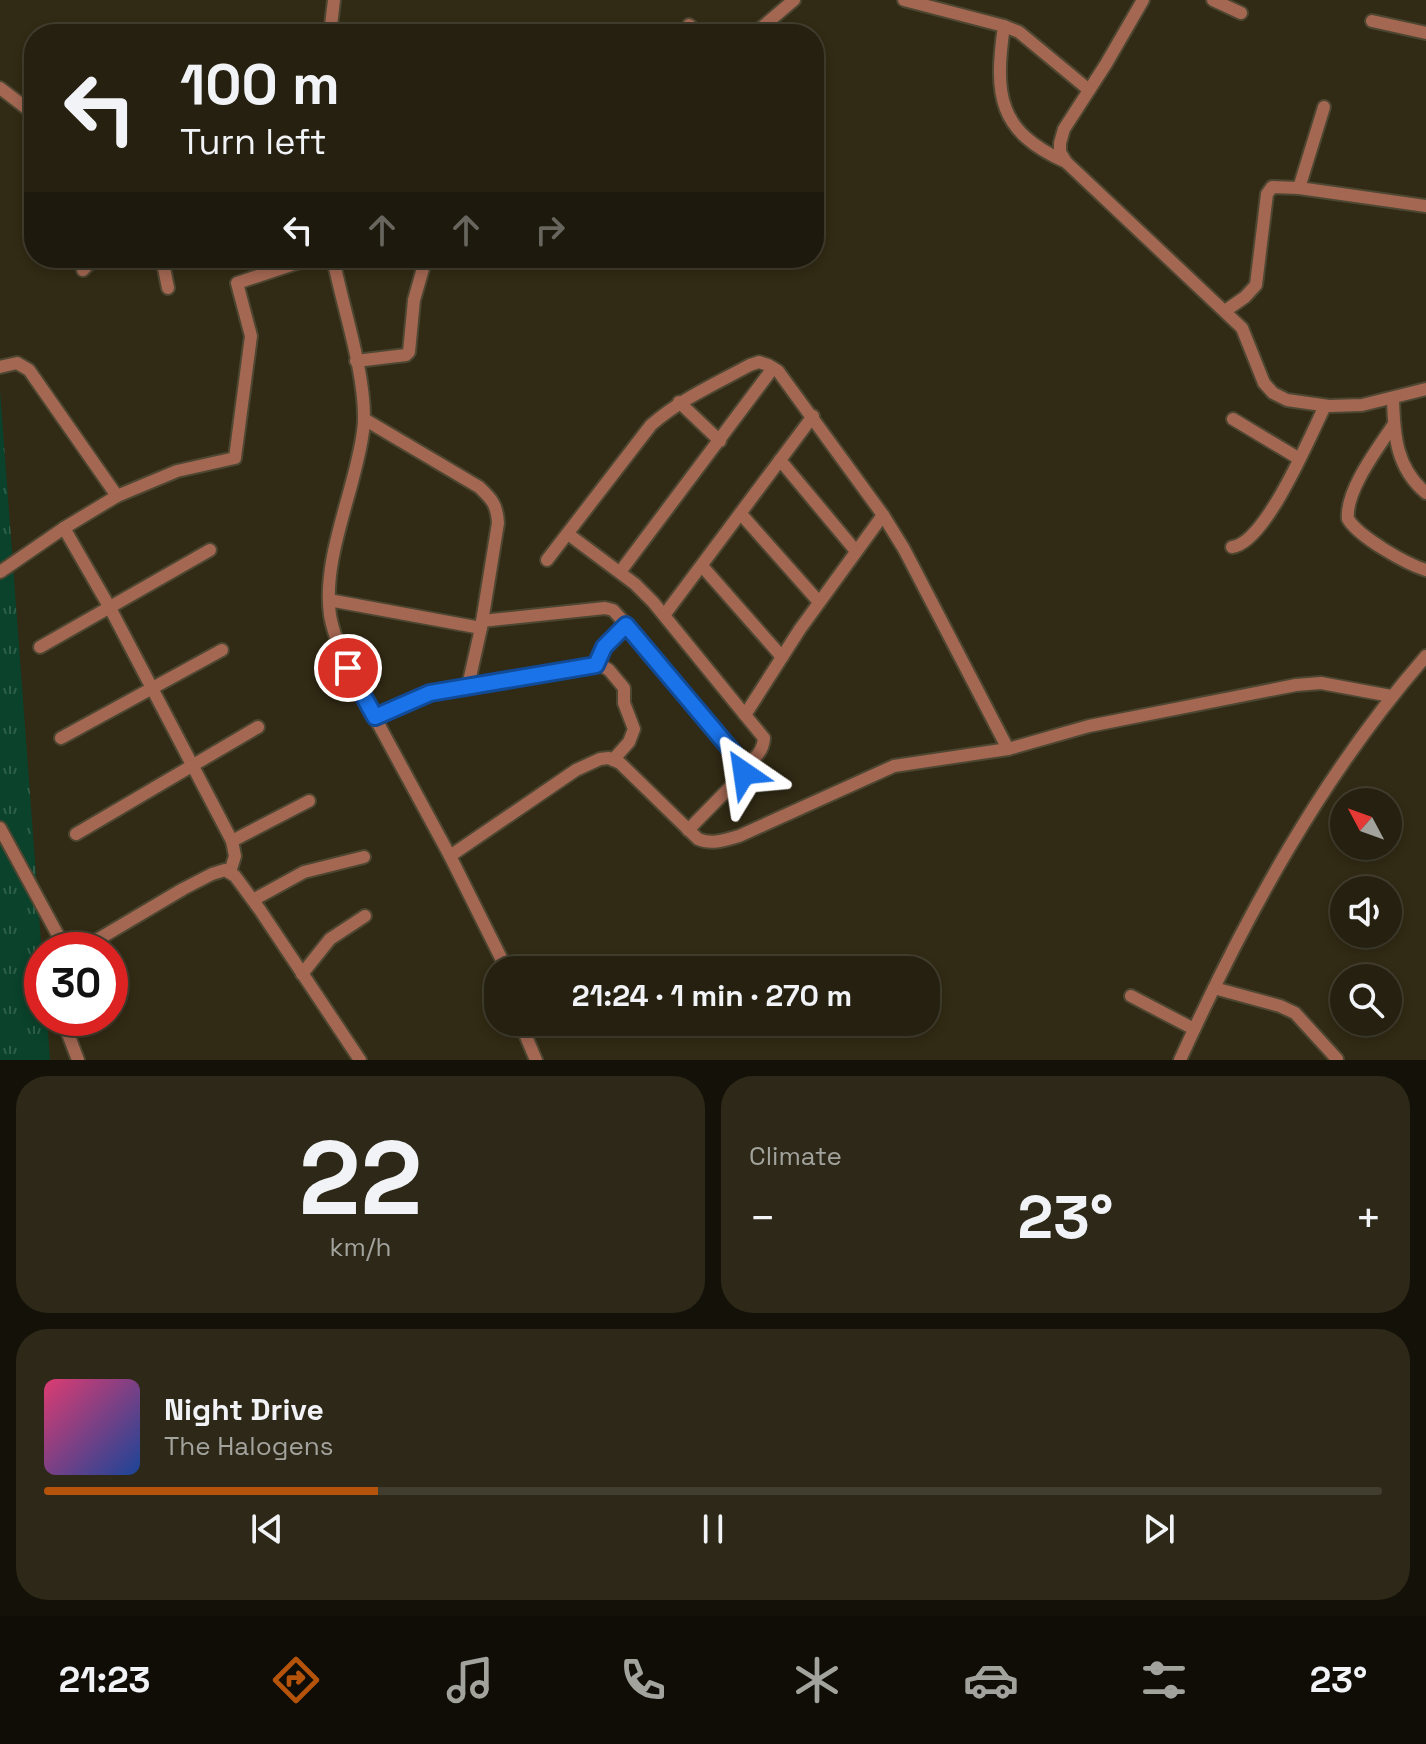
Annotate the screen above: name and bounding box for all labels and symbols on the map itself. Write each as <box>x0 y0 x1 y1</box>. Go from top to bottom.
pin <box>314 634 382 702</box>
position arrow <box>702 731 786 815</box>
north arrow <box>1330 788 1402 860</box>
speed limit sign: 30 <box>24 932 128 1036</box>

